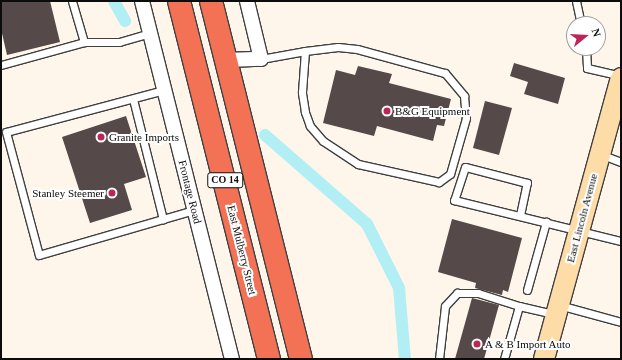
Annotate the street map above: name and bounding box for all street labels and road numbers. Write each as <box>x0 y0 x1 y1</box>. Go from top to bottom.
street label: Frontage Road <box>176 159 204 225</box>
road number: CO 14 <box>207 172 243 188</box>
street label: East Lincoln Avenue <box>564 172 600 264</box>
street label: East Mulberry Street <box>225 204 259 296</box>

